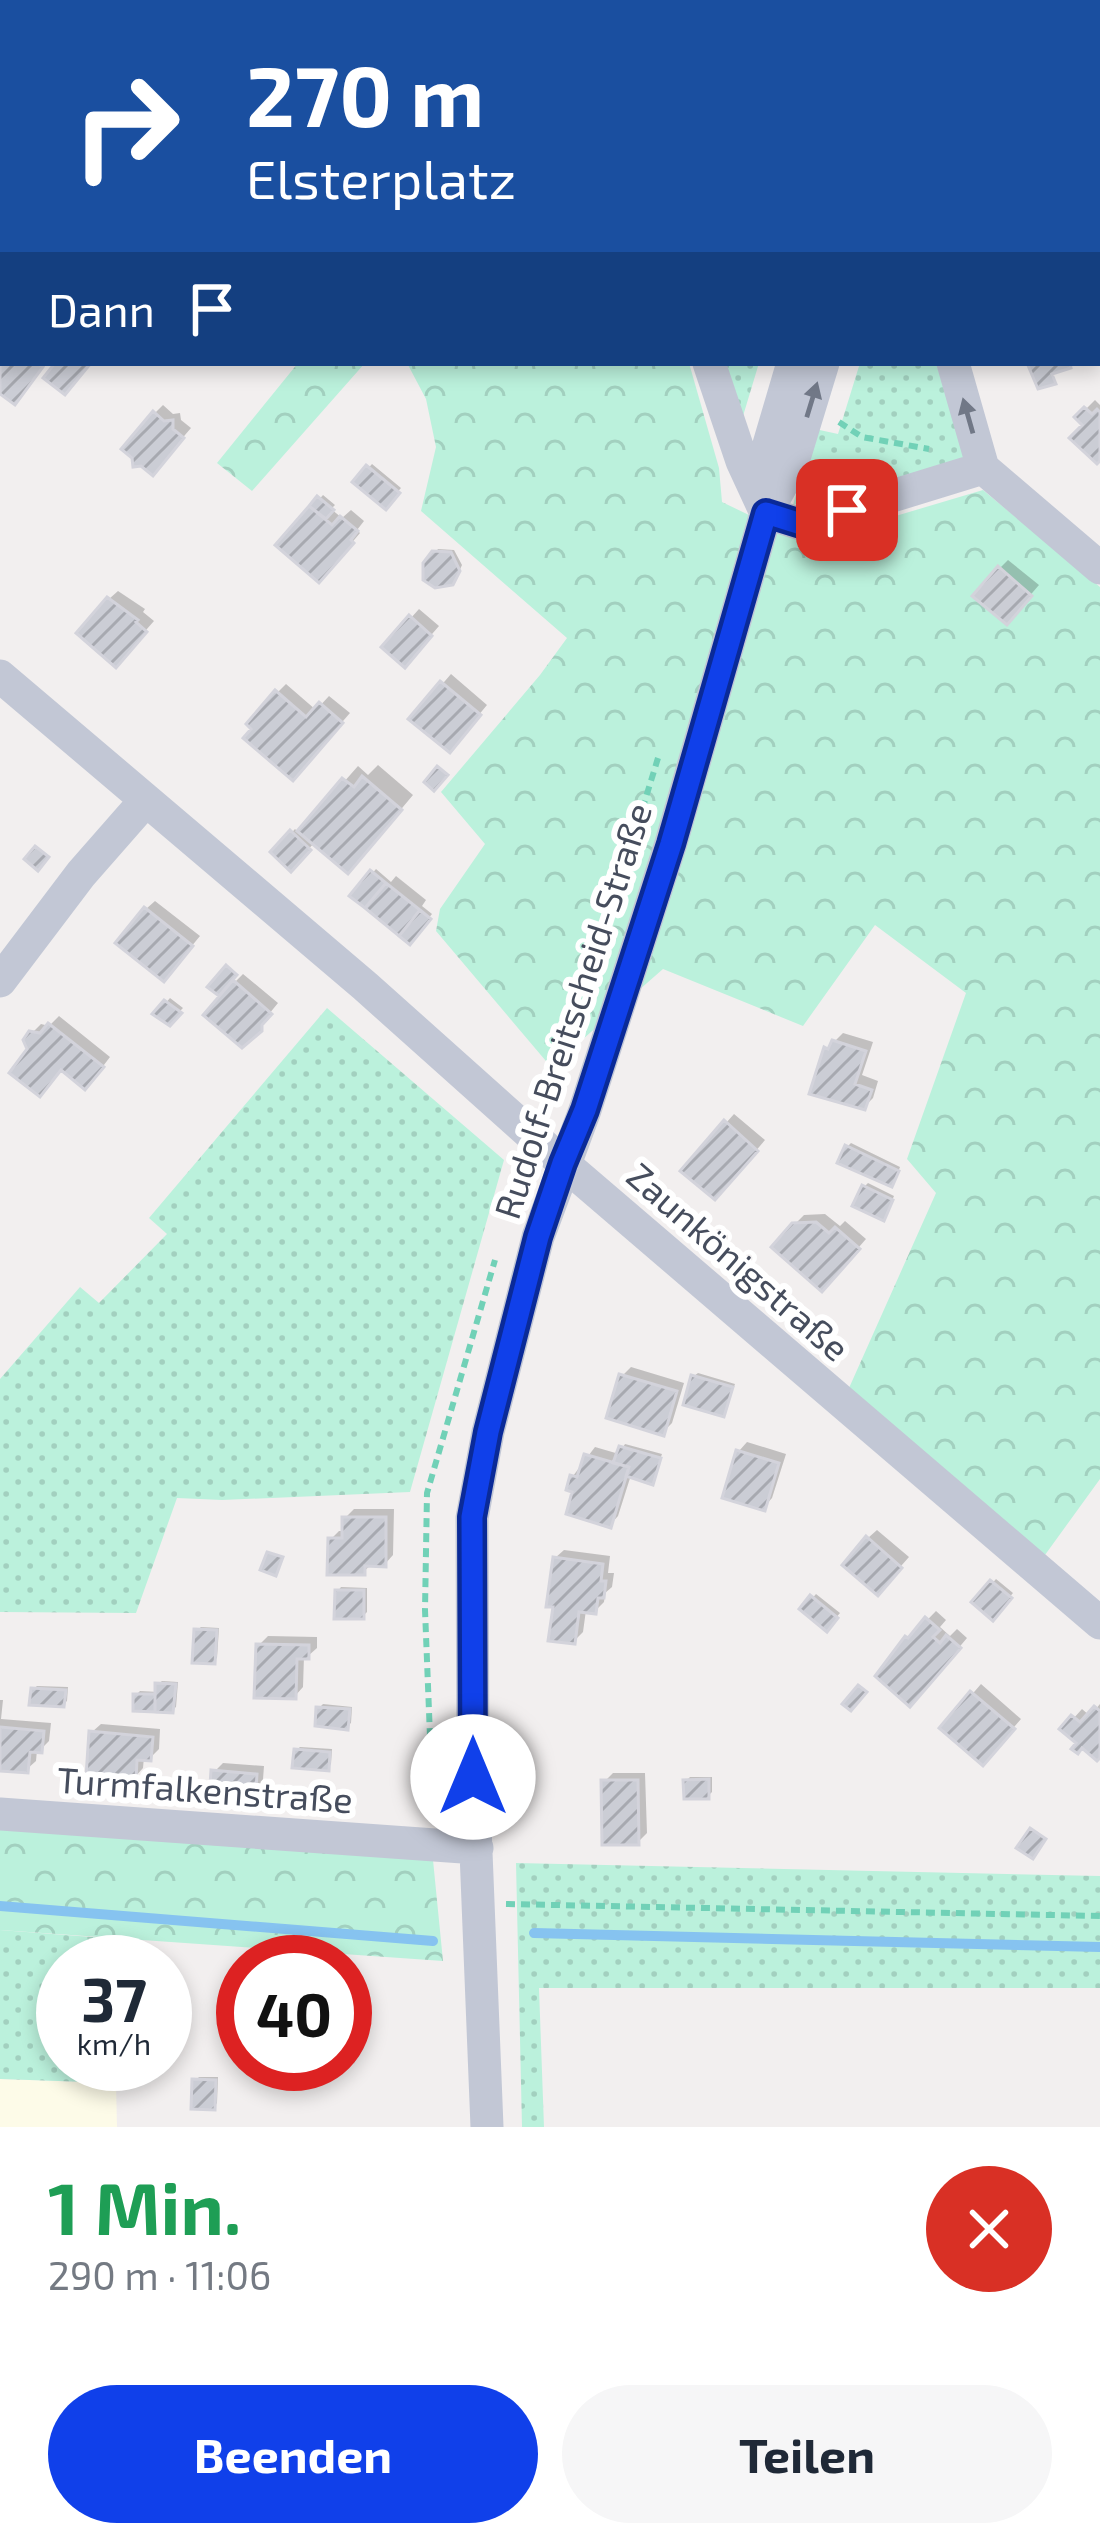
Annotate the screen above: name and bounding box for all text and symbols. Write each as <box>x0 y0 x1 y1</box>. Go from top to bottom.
text: 270 m <box>246 43 484 144</box>
icon: right <box>48 48 204 204</box>
text: Elsterplatz <box>246 145 516 210</box>
icon: arrive <box>179 276 245 342</box>
text: Dann <box>48 282 155 336</box>
one-way arrow <box>804 381 822 418</box>
one-way arrow <box>958 397 976 433</box>
pin <box>796 459 898 561</box>
icon: arrive <box>814 477 880 543</box>
street label: Rudolf-Breitscheid-Straße <box>484 797 659 1224</box>
street label: Zaunkönigstraße <box>619 1153 859 1369</box>
position arrow <box>410 1714 536 1840</box>
street label: Turmfalkenstraße <box>56 1757 354 1820</box>
speed limit sign: 40 <box>216 1935 372 2091</box>
text: 37 <box>81 1962 147 2034</box>
text: km/h <box>77 2025 151 2061</box>
text: 1 Min. <box>48 2163 241 2249</box>
button: close <box>926 2166 1052 2292</box>
text: 290 m · 11:06 <box>48 2251 271 2298</box>
button: Beenden <box>48 2385 538 2523</box>
button: Teilen <box>562 2385 1052 2523</box>

